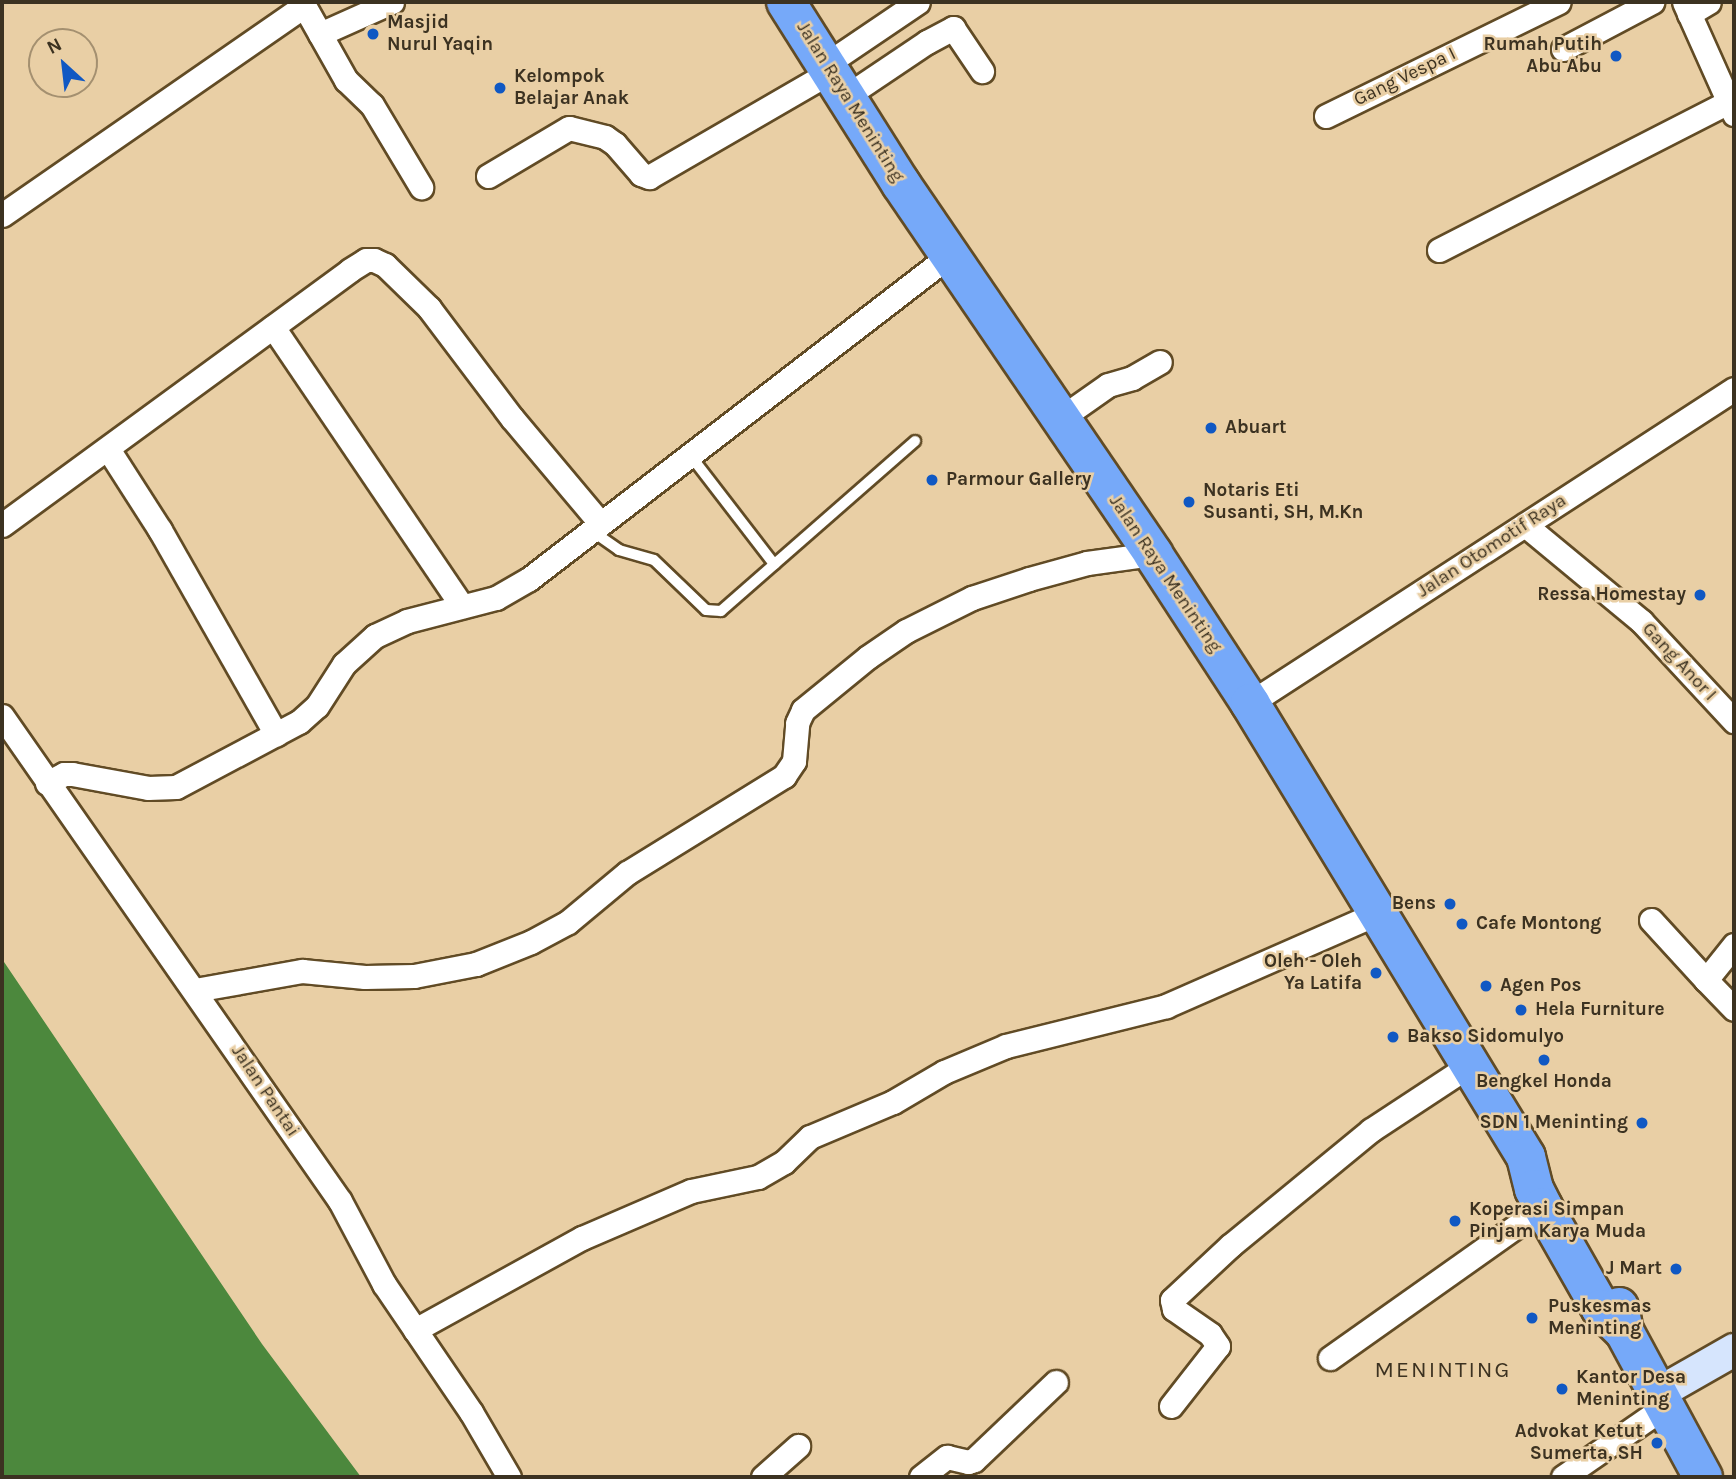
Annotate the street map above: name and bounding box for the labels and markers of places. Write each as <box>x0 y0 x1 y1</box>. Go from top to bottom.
place label: Masjid Nurul Yaqin <box>387 12 493 56</box>
marker: Masjid Nurul Yaqin <box>365 26 381 42</box>
place label: Rumah Putih Abu Abu <box>1484 34 1602 78</box>
marker: Rumah Putih Abu Abu <box>1608 48 1624 64</box>
place label: Kelompok Belajar Anak <box>514 66 629 110</box>
marker: Kelompok Belajar Anak <box>492 80 508 96</box>
place label: Abuart <box>1225 417 1287 439</box>
marker: Abuart <box>1203 420 1219 436</box>
place label: Parmour Gallery <box>946 469 1091 491</box>
marker: Parmour Gallery <box>924 472 940 488</box>
place label: Notaris Eti Susanti, SH, M.Kn <box>1203 480 1363 524</box>
marker: Notaris Eti Susanti, SH, M.Kn <box>1181 494 1197 510</box>
place label: Ressa Homestay <box>1537 584 1686 606</box>
marker: Ressa Homestay <box>1692 587 1708 603</box>
place label: Bens <box>1392 893 1436 915</box>
marker: Bens <box>1442 896 1458 912</box>
place label: Cafe Montong <box>1476 913 1601 935</box>
marker: Cafe Montong <box>1454 916 1470 932</box>
place label: Oleh - Oleh Ya Latifa <box>1264 951 1362 995</box>
marker: Oleh - Oleh Ya Latifa <box>1368 965 1384 981</box>
place label: Agen Pos <box>1500 975 1581 997</box>
marker: Agen Pos <box>1478 978 1494 994</box>
place label: Hela Furniture <box>1535 999 1664 1021</box>
marker: Hela Furniture <box>1513 1002 1529 1018</box>
place label: Bakso Sidomulyo <box>1407 1026 1564 1048</box>
marker: Bakso Sidomulyo <box>1385 1029 1401 1045</box>
marker: Bengkel Honda <box>1536 1052 1552 1068</box>
place label: Bengkel Honda <box>1476 1071 1612 1093</box>
place label: SDN 1 Meninting <box>1480 1112 1628 1134</box>
marker: SDN 1 Meninting <box>1634 1115 1650 1131</box>
place label: Koperasi Simpan Pinjam Karya Muda <box>1469 1199 1646 1243</box>
marker: Koperasi Simpan Pinjam Karya Muda <box>1447 1213 1463 1229</box>
place label: J Mart <box>1606 1258 1662 1280</box>
marker: J Mart <box>1668 1261 1684 1277</box>
place label: Puskesmas Meninting <box>1548 1296 1651 1340</box>
marker: Puskesmas Meninting <box>1522 1308 1542 1328</box>
place label: Kantor Desa Meninting <box>1576 1367 1686 1411</box>
marker: Kantor Desa Meninting <box>1554 1381 1570 1397</box>
place label: Advokat Ketut Sumerta, SH <box>1515 1421 1643 1465</box>
marker: Advokat Ketut Sumerta, SH <box>1649 1435 1665 1451</box>

